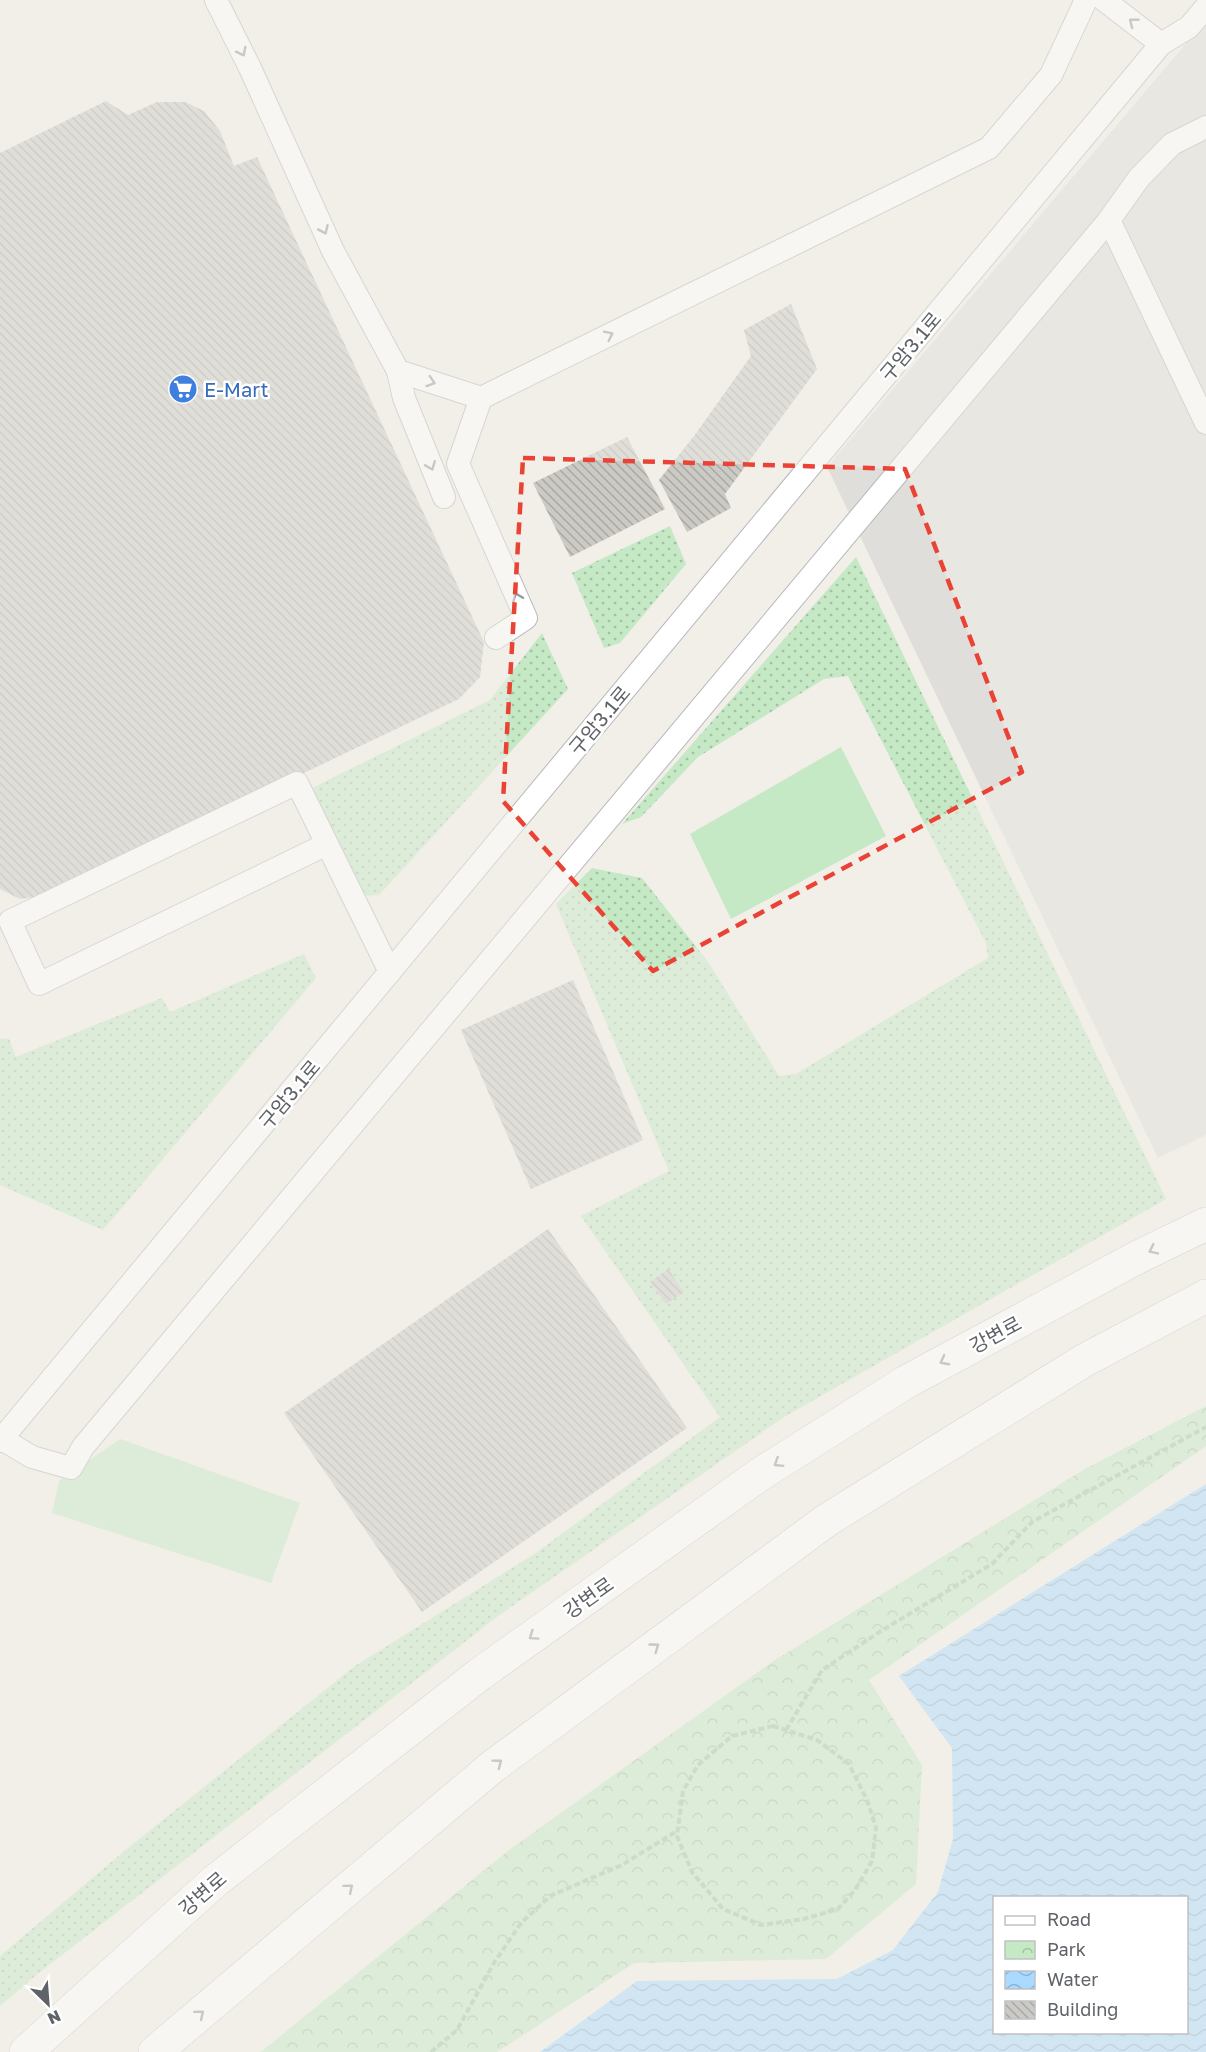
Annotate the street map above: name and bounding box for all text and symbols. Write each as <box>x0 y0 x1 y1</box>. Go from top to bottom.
one-way arrow <box>1128 18 1139 29</box>
one-way arrow <box>235 46 247 57</box>
one-way arrow <box>316 223 328 234</box>
street label: 구암3.1로 <box>874 307 946 385</box>
one-way arrow <box>602 330 613 342</box>
supermarket icon: E-Mart <box>167 373 199 405</box>
one-way arrow <box>425 375 436 387</box>
place label: E-Mart <box>204 377 269 401</box>
one-way arrow <box>424 459 436 470</box>
one-way arrow <box>512 593 524 604</box>
street label: 구암3.1로 <box>563 681 635 759</box>
street label: 구암3.1로 <box>253 1055 325 1133</box>
one-way arrow <box>1149 1242 1160 1254</box>
street label: 강변로 <box>965 1310 1025 1358</box>
one-way arrow <box>940 1354 950 1365</box>
one-way arrow <box>774 1456 785 1467</box>
street label: 강변로 <box>559 1571 617 1623</box>
one-way arrow <box>528 1629 539 1640</box>
one-way arrow <box>649 1643 660 1654</box>
one-way arrow <box>492 1759 503 1770</box>
street label: 강변로 <box>173 1866 231 1920</box>
one-way arrow <box>342 1884 353 1895</box>
legend <box>993 1896 1188 2034</box>
text: Road <box>1047 1908 1091 1930</box>
text: Park <box>1047 1938 1086 1960</box>
text: Water <box>1047 1968 1098 1990</box>
north arrow <box>18 1974 78 2034</box>
text: Building <box>1047 1998 1118 2020</box>
text: N <box>45 2006 64 2029</box>
one-way arrow <box>193 2010 204 2021</box>

